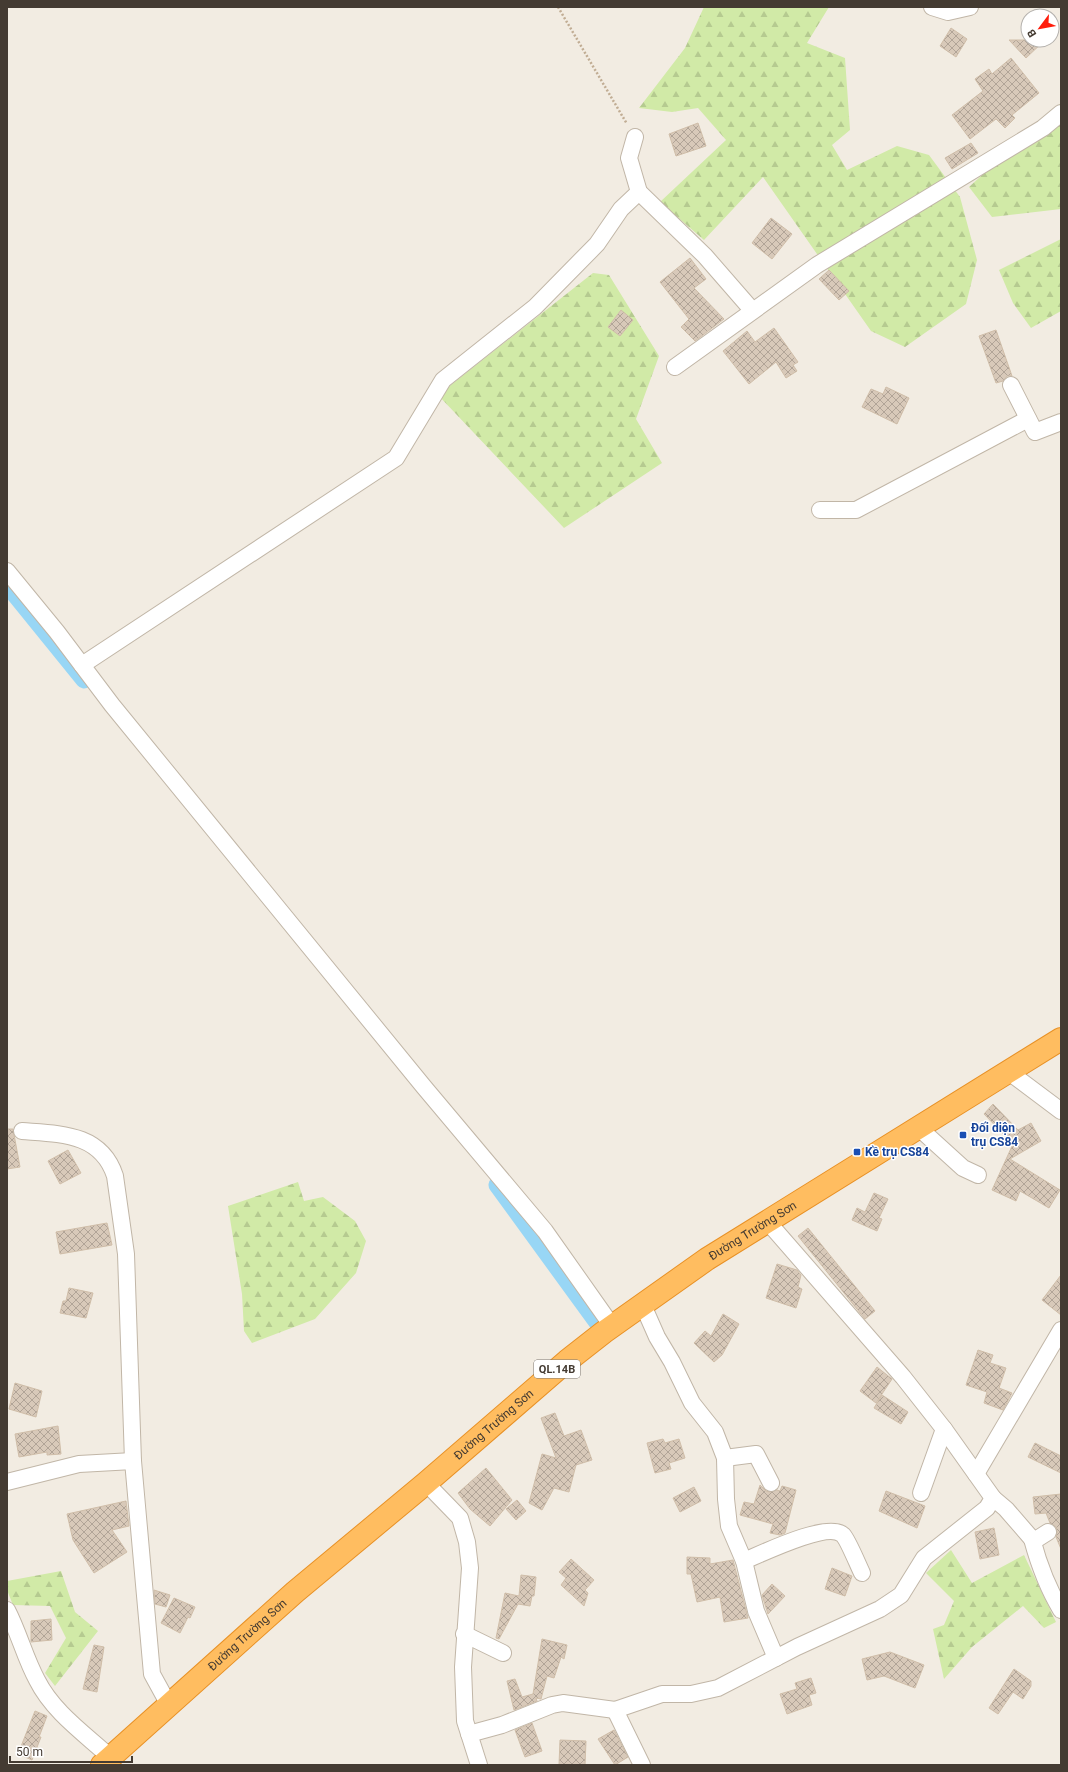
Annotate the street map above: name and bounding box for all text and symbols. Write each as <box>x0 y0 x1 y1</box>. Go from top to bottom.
north arrow <box>1020 8 1060 48</box>
text: B <box>1025 27 1039 39</box>
place label: Đối diện trụ CS84 <box>971 1121 1018 1149</box>
marker: Đối diện trụ CS84 <box>958 1130 968 1140</box>
place label: Kề trụ CS84 <box>865 1145 929 1159</box>
marker: Kề trụ CS84 <box>852 1147 862 1157</box>
street label: Đường Trường Sơn <box>706 1198 799 1263</box>
road number: QL.14B <box>534 1360 580 1378</box>
street label: Đường Trường Sơn <box>451 1386 536 1463</box>
street label: Đường Trường Sơn <box>205 1596 289 1674</box>
scale bar <box>10 1738 132 1764</box>
text: 50 m <box>16 1745 43 1759</box>

